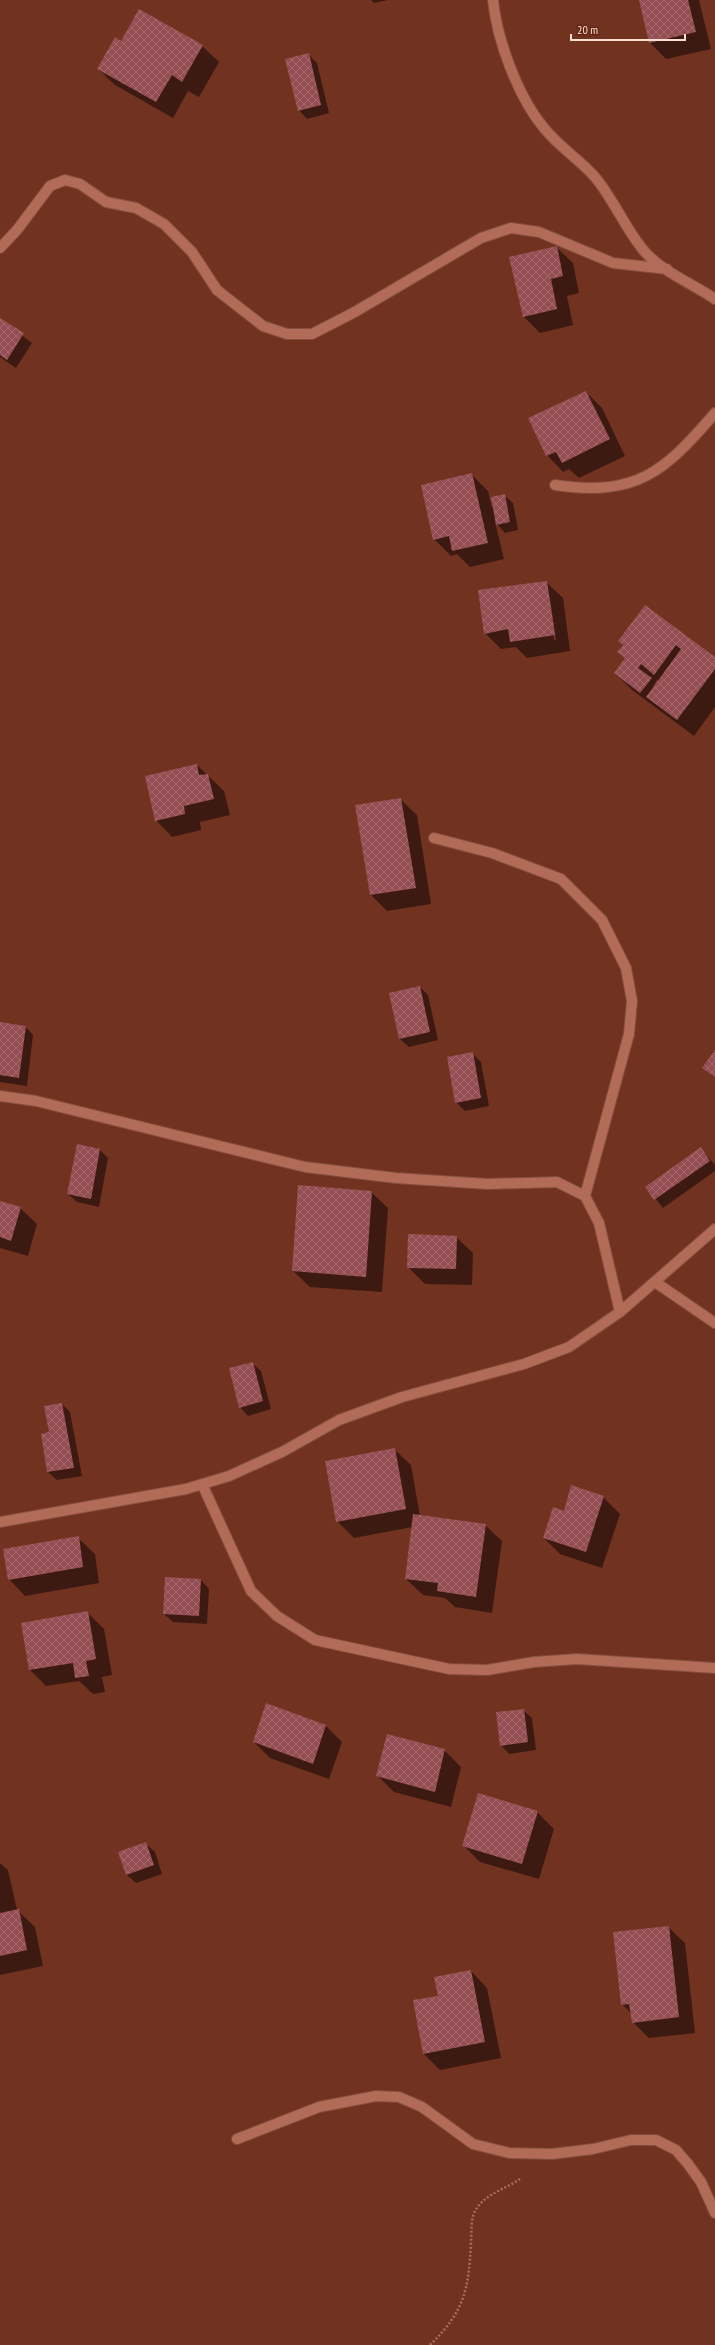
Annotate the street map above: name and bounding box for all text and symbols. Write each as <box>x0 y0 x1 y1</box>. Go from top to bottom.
scale bar <box>571 16 685 42</box>
text: 20 m <box>577 22 598 37</box>

